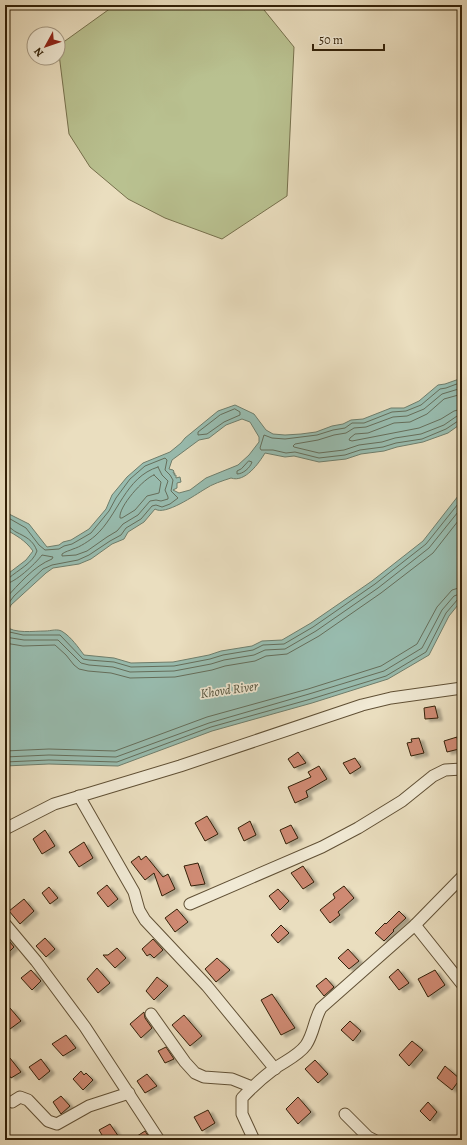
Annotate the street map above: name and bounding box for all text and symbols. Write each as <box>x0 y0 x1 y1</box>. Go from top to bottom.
north arrow <box>26 26 66 66</box>
scale bar <box>313 26 384 52</box>
text: 50 m <box>319 32 343 48</box>
text: N <box>30 44 47 60</box>
water label: Khovd River <box>199 677 259 702</box>

